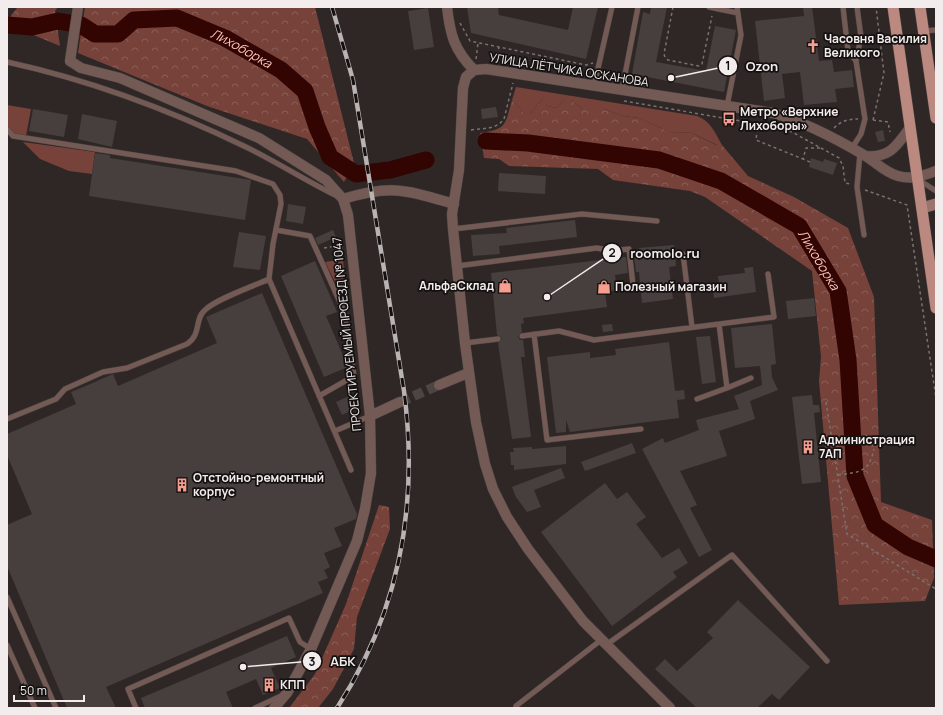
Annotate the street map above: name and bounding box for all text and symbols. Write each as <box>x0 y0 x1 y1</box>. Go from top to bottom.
water label: Лихоборка <box>208 24 276 72</box>
place label: Часовня Василия Великого <box>824 30 927 61</box>
church icon: Часовня Василия Великого <box>805 38 821 54</box>
street label: УЛИЦА ЛЁТЧИКА ОСКАНОВА <box>488 49 650 91</box>
callout: Ozon <box>718 54 786 79</box>
text: 1 <box>725 57 731 74</box>
text: Ozon <box>746 57 778 75</box>
place label: Метро «Верхние Лихоборы» <box>740 103 839 134</box>
bus stop icon: Метро «Верхние Лихоборы» <box>721 111 737 127</box>
water label: Лихоборка <box>794 226 845 294</box>
street label: ПРОЕКТИРУЕМЫЙ ПРОЕЗД № 1047 <box>328 236 365 432</box>
callout: roomolo.ru <box>602 241 707 266</box>
text: 2 <box>608 244 616 261</box>
text: roomolo.ru <box>630 244 700 262</box>
place label: АльфаСклад <box>419 277 494 294</box>
shop icon: АльфаСклад <box>497 278 513 294</box>
place label: Полезный магазин <box>615 278 727 295</box>
shop icon: Полезный магазин <box>596 279 612 295</box>
place label: Администрация 7АП <box>819 431 915 462</box>
building icon: Администрация 7АП <box>800 439 816 455</box>
place label: Отстойно-ремонтный корпус <box>193 469 324 500</box>
building icon: Отстойно-ремонтный корпус <box>174 477 190 493</box>
callout: АБК <box>302 649 363 674</box>
text: АБК <box>330 652 356 670</box>
text: 3 <box>309 653 316 670</box>
place label: КПП <box>280 676 305 693</box>
scale bar <box>14 677 84 703</box>
building icon: КПП <box>261 677 277 693</box>
text: 50 m <box>20 682 47 699</box>

